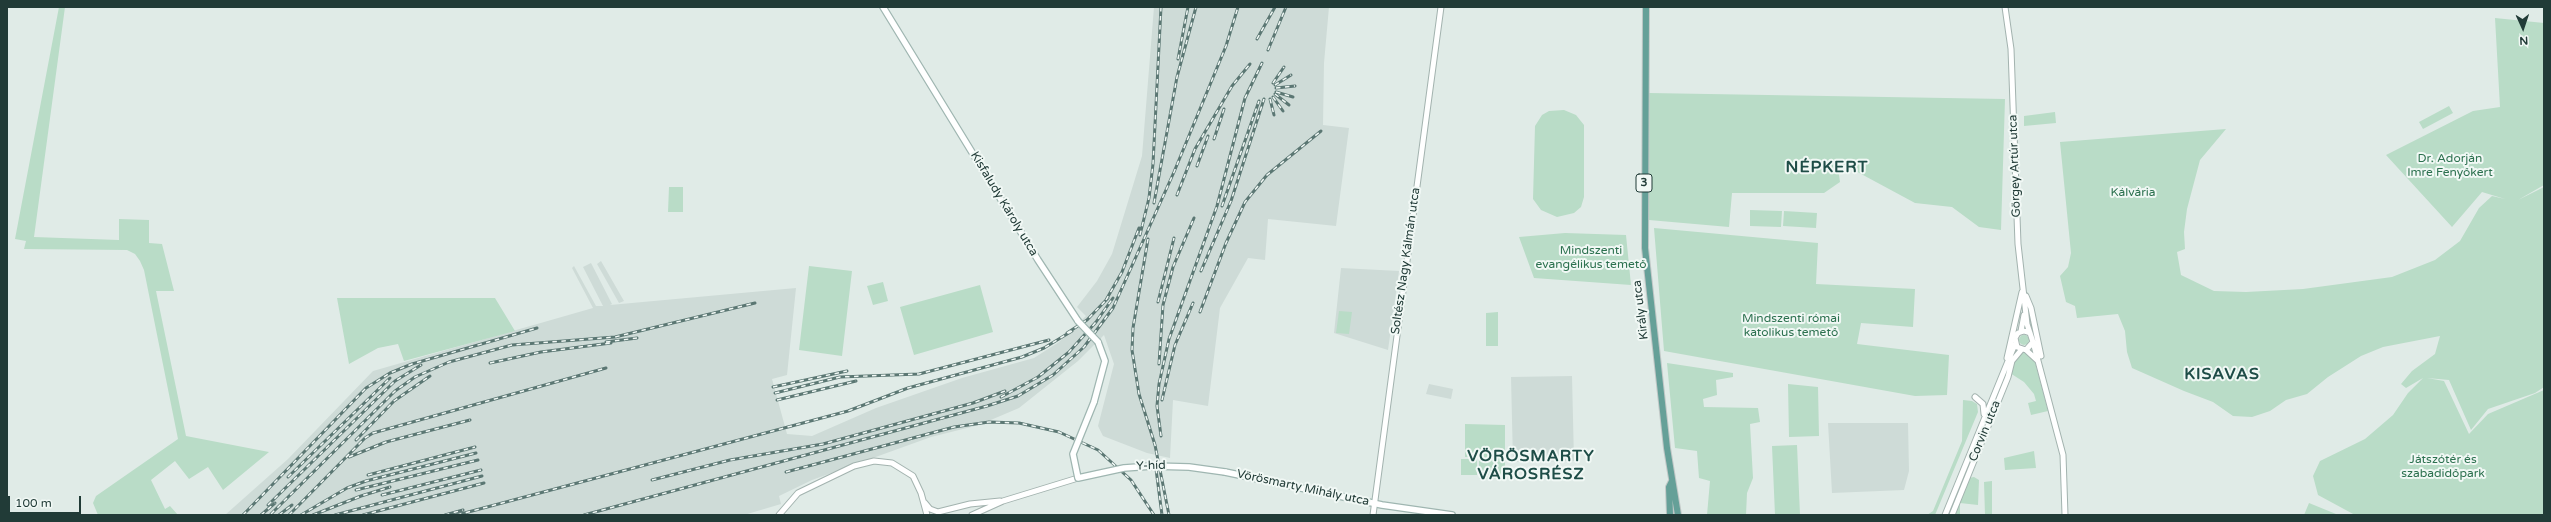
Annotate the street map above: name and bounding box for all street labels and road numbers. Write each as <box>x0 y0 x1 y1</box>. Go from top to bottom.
street label: Görgey Artúr utca <box>2006 114 2024 218</box>
street label: Kisfaludy Károly utca <box>967 149 1041 259</box>
road number: 3 <box>1636 174 1652 192</box>
street label: Soltész Nagy Kálmán utca <box>1389 187 1423 335</box>
street label: Király utca <box>1630 279 1652 341</box>
street label: Corvin utca <box>1966 398 2004 464</box>
street label: Y-híd <box>1136 458 1166 474</box>
street label: Vörösmarty Mihály utca <box>1236 467 1370 509</box>

